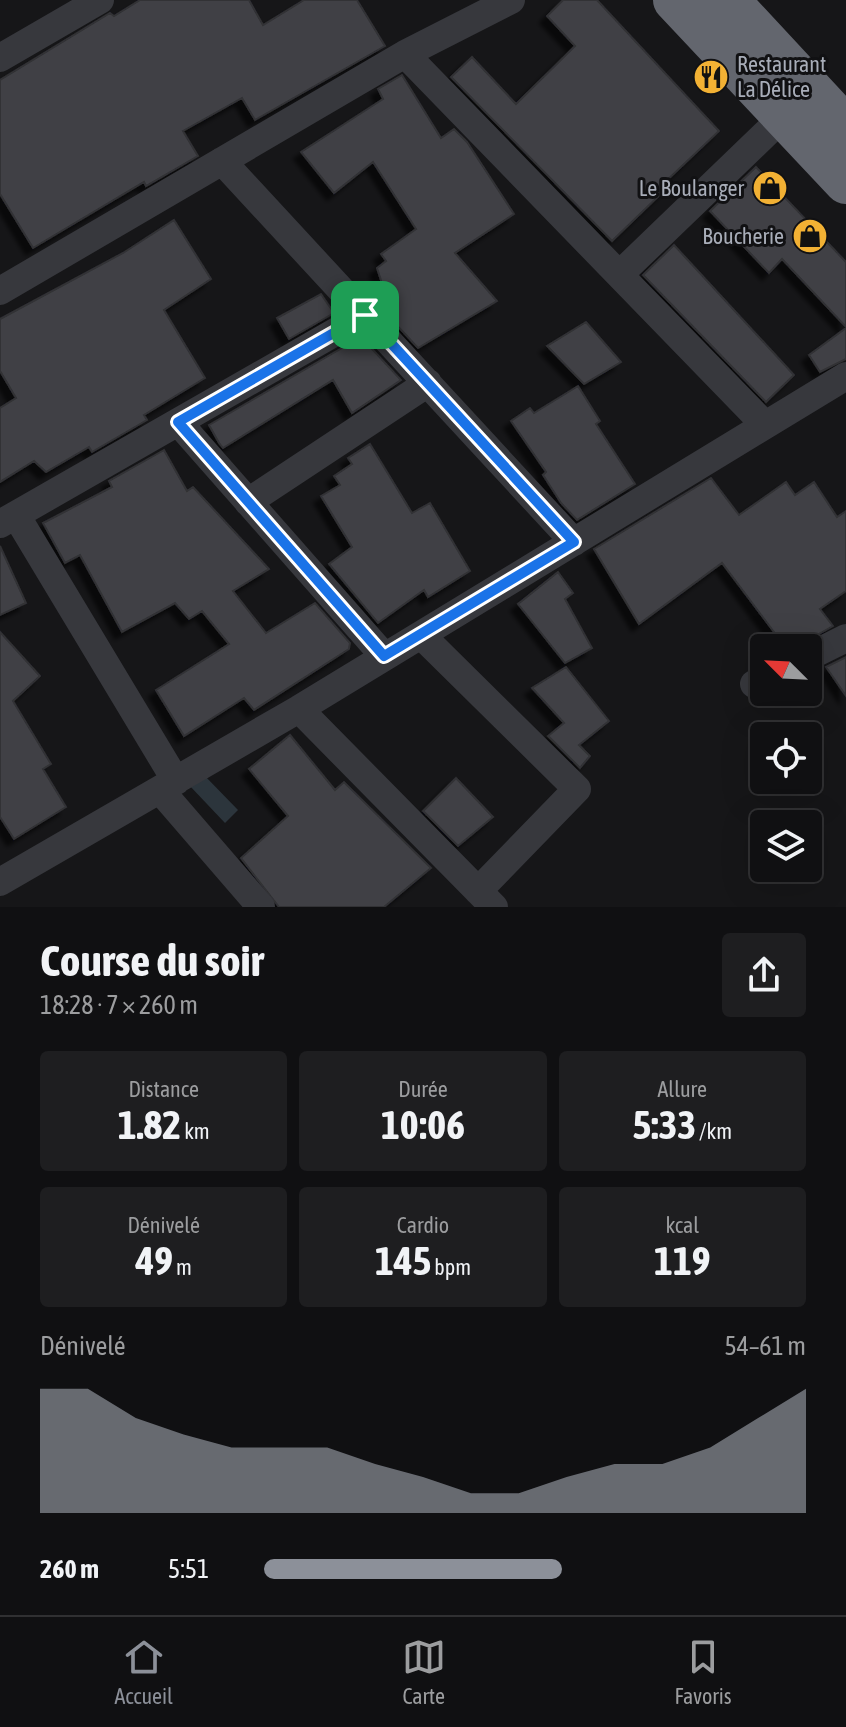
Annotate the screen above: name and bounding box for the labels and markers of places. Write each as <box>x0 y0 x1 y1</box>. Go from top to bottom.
place label: Restaurant La Délice <box>737 51 826 102</box>
restaurant icon: Restaurant La Délice <box>692 58 730 96</box>
shop icon: Le Boulanger <box>751 169 789 207</box>
place label: Le Boulanger <box>639 175 745 201</box>
shop icon: Boucherie <box>791 217 829 255</box>
place label: Boucherie <box>702 223 784 249</box>
pin <box>331 281 399 349</box>

